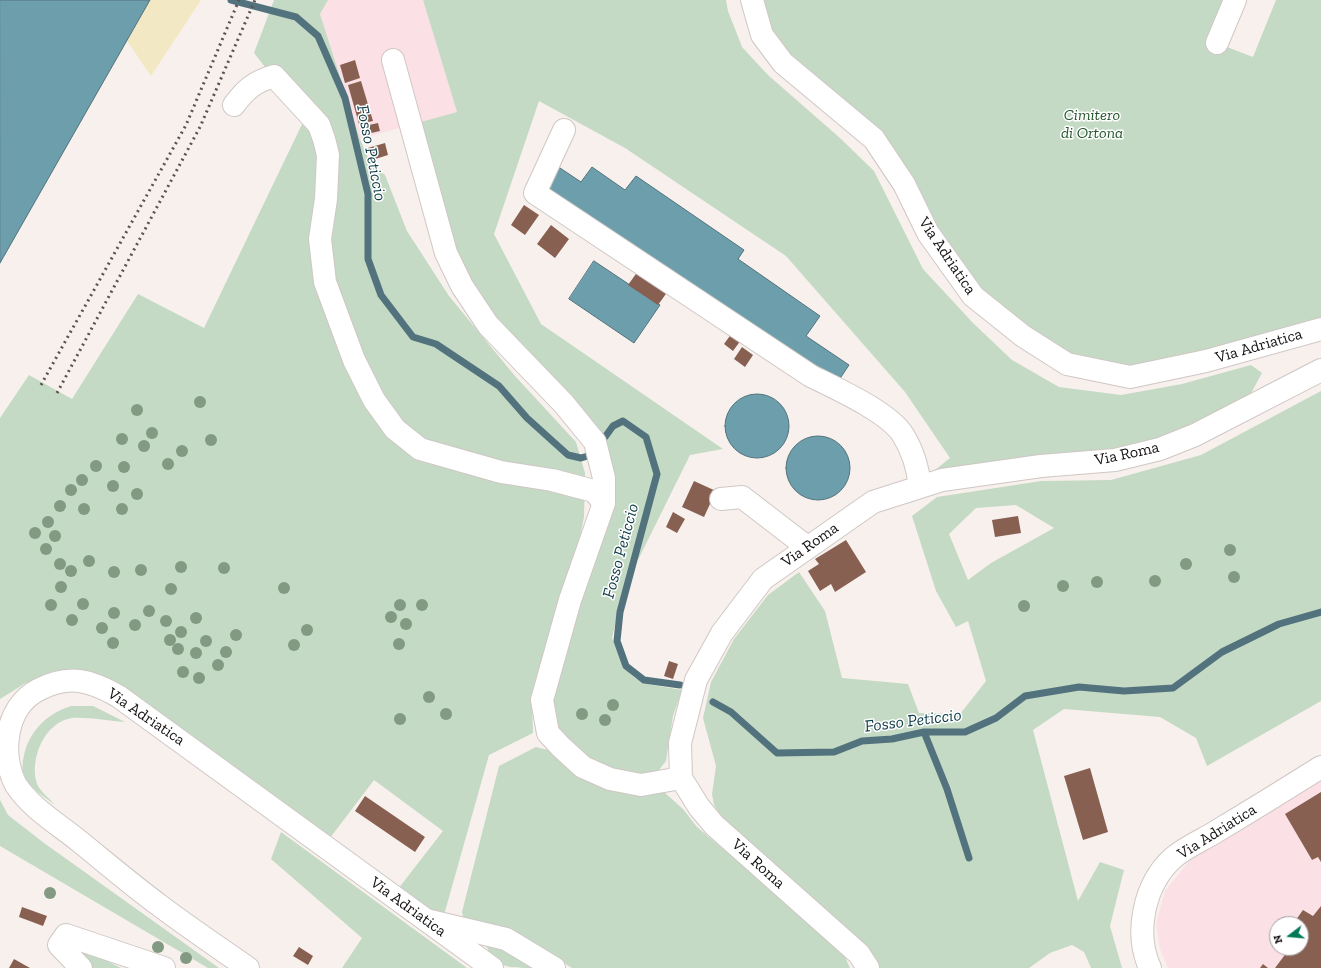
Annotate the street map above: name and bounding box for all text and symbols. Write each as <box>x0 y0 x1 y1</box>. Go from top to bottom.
water label: Fosso Peticcio <box>352 103 390 203</box>
park label: Cimitero di Ortona <box>1061 105 1123 143</box>
street label: Via Adriatica <box>914 214 980 298</box>
street label: Via Adriatica <box>1213 324 1305 368</box>
street label: Via Roma <box>1093 438 1161 470</box>
water label: Fosso Peticcio <box>599 501 643 601</box>
street label: Via Roma <box>778 518 842 572</box>
street label: Via Adriatica <box>104 684 188 750</box>
water label: Fosso Peticcio <box>863 705 963 737</box>
street label: Via Adriatica <box>1174 800 1260 864</box>
street label: Via Roma <box>727 835 789 893</box>
street label: Via Adriatica <box>366 873 450 941</box>
north arrow <box>1269 916 1309 956</box>
text: N <box>1271 933 1285 945</box>

